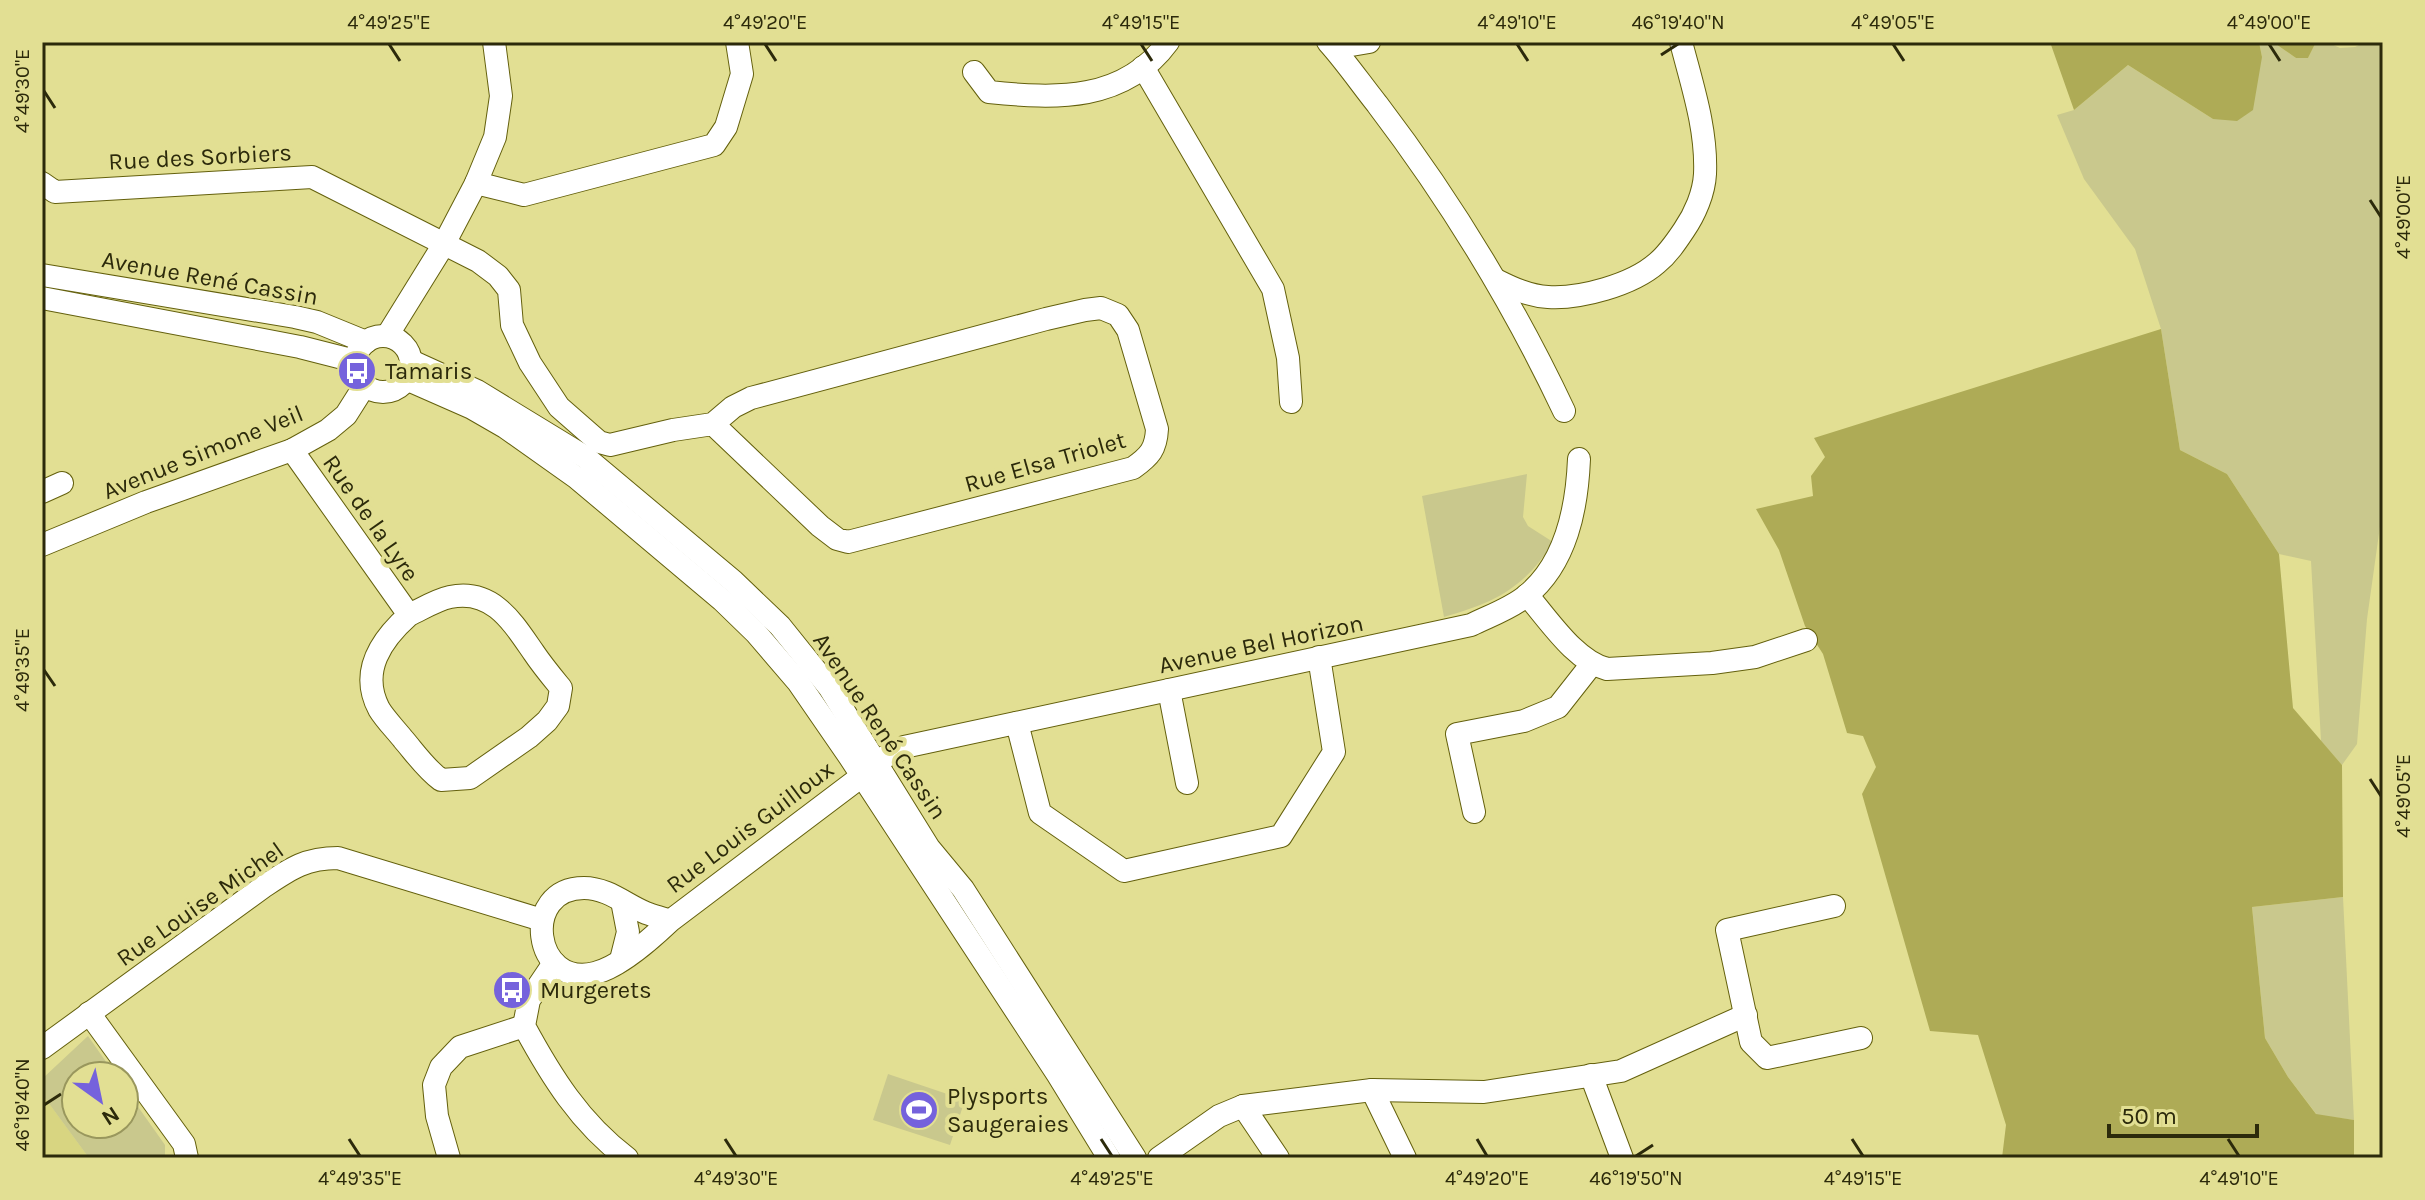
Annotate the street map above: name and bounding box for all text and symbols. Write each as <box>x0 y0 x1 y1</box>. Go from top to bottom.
text: 4°49'25"E <box>347 11 431 34</box>
text: 4°49'20"E <box>723 11 807 34</box>
text: 4°49'15"E <box>1102 11 1180 34</box>
text: 4°49'10"E <box>1477 11 1557 34</box>
text: 46°19'40"N <box>1631 11 1725 34</box>
text: 4°49'05"E <box>1851 11 1935 34</box>
text: 4°49'00"E <box>2227 11 2311 34</box>
text: 4°49'30"E <box>11 49 34 133</box>
street label: Rue des Sorbiers <box>108 138 292 176</box>
text: 4°49'00"E <box>2392 175 2415 259</box>
street label: Avenue René Cassin <box>100 245 320 311</box>
bus stop icon: Tamaris <box>336 350 378 392</box>
place label: Tamaris <box>385 357 472 385</box>
street label: Avenue Simone Veil <box>99 399 307 505</box>
street label: Rue Elsa Triolet <box>961 426 1129 498</box>
street label: Rue de la Lyre <box>317 449 425 587</box>
street label: Avenue Bel Horizon <box>1156 609 1366 679</box>
street label: Avenue René Cassin <box>807 627 953 825</box>
text: 4°49'35"E <box>11 628 34 712</box>
text: 4°49'05"E <box>2392 754 2415 838</box>
street label: Rue Louis Guilloux <box>661 755 839 899</box>
street label: Rue Louise Michel <box>111 836 289 972</box>
bus stop icon: Murgerets <box>491 969 533 1011</box>
place label: Murgerets <box>540 976 652 1004</box>
text: 46°19'40"N <box>11 1058 34 1152</box>
north arrow <box>60 1060 140 1140</box>
place label: Plysports Saugeraies <box>947 1082 1069 1138</box>
scale bar <box>2109 1088 2257 1138</box>
sports icon: Plysports Saugeraies <box>898 1089 940 1131</box>
text: N <box>97 1101 124 1131</box>
text: 50 m <box>2121 1102 2177 1130</box>
text: 4°49'35"E <box>318 1167 402 1190</box>
text: 4°49'30"E <box>694 1167 778 1190</box>
text: 4°49'25"E <box>1070 1167 1154 1190</box>
text: 4°49'20"E <box>1445 1167 1529 1190</box>
text: 46°19'50"N <box>1589 1167 1683 1190</box>
text: 4°49'15"E <box>1824 1167 1902 1190</box>
text: 4°49'10"E <box>2199 1167 2279 1190</box>

